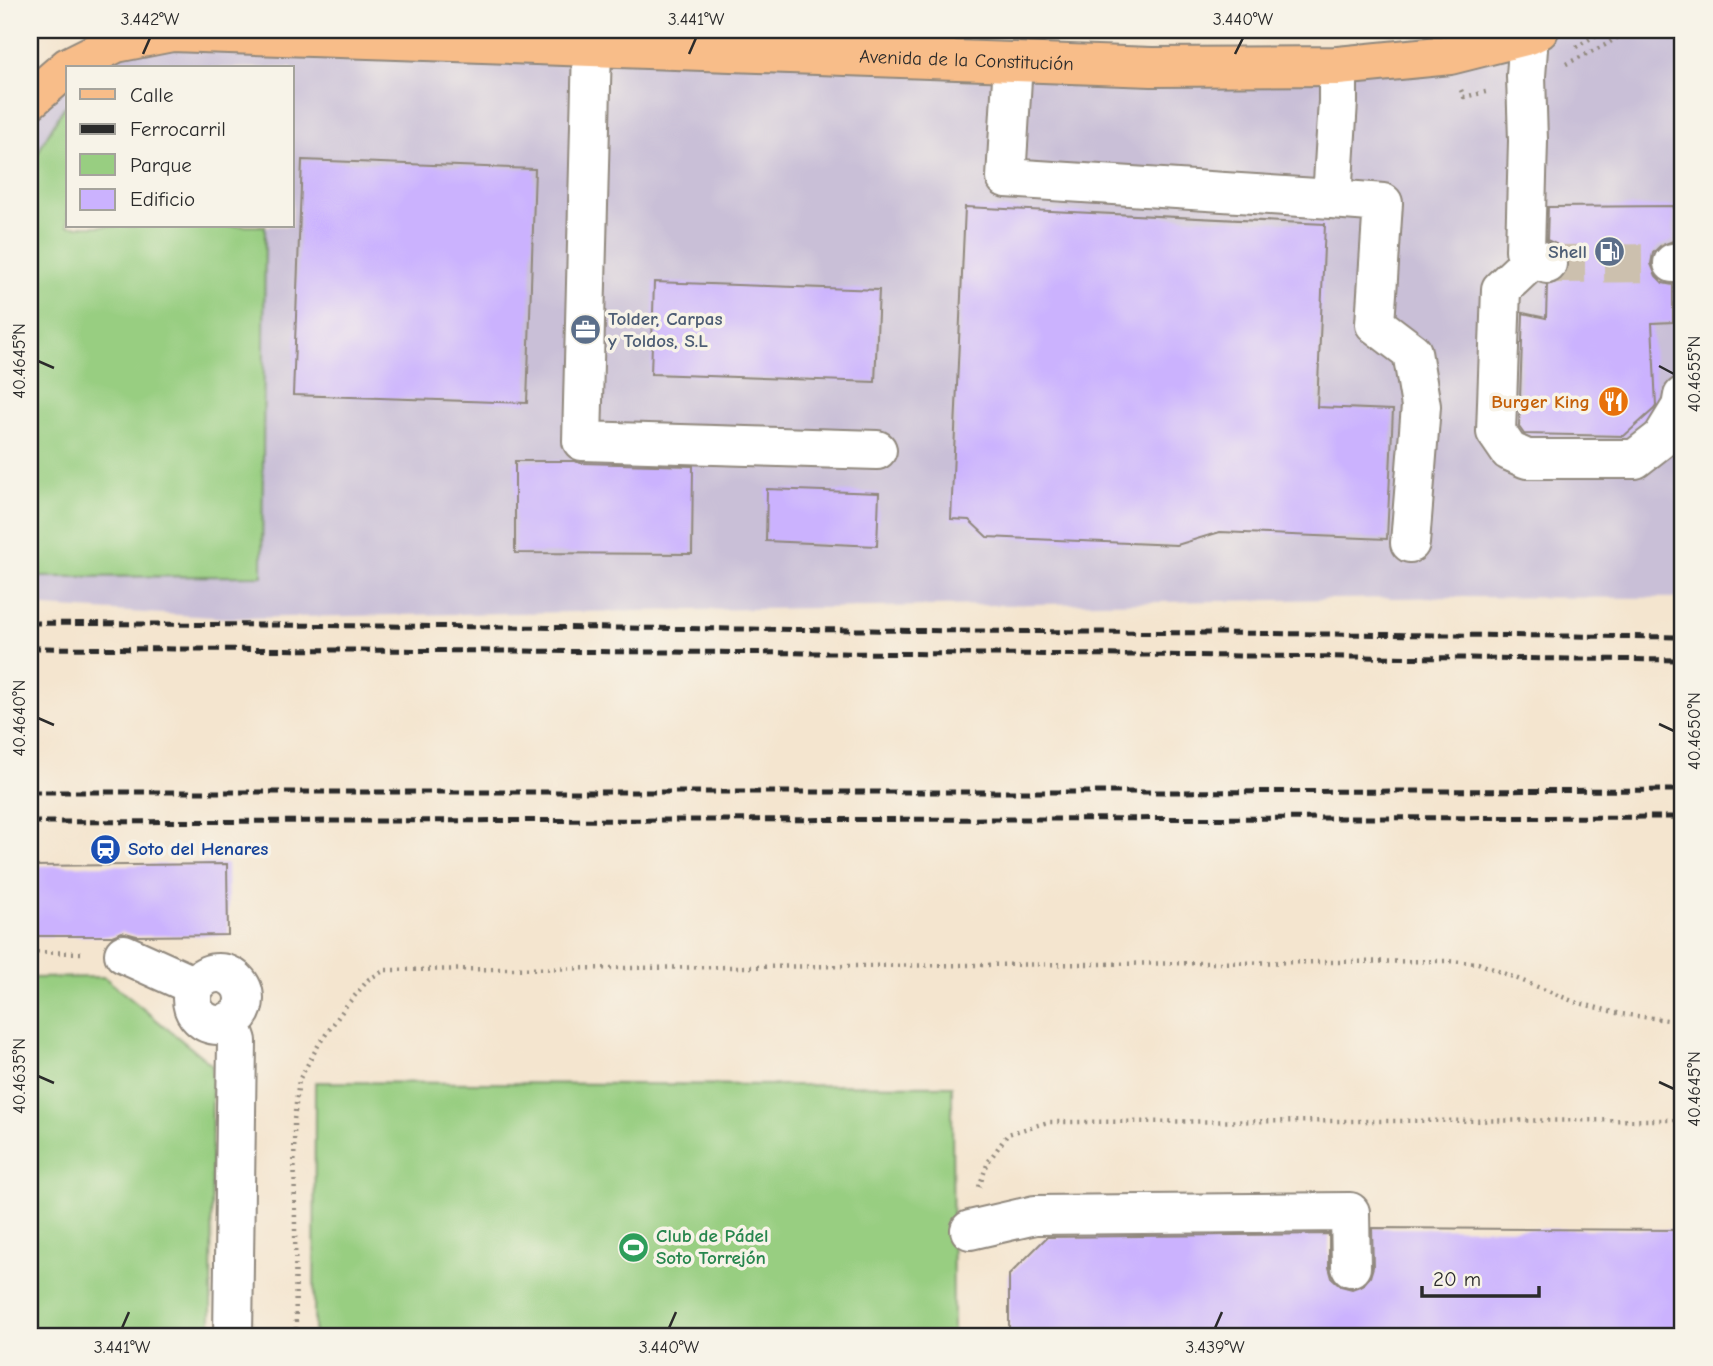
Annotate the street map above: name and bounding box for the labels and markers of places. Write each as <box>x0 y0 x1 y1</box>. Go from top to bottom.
fuel station icon: Shell <box>1593 235 1627 269</box>
place label: Shell <box>1548 241 1587 263</box>
place label: Tolder, Carpas y Toldos, S.L <box>608 308 723 352</box>
office icon: Tolder, Carpas y Toldos, S.L <box>568 313 602 347</box>
restaurant icon: Burger King <box>1596 385 1630 419</box>
place label: Burger King <box>1491 391 1590 413</box>
station icon: Soto del Henares <box>88 832 122 866</box>
place label: Soto del Henares <box>128 838 268 860</box>
place label: Club de Pádel Soto Torrejón <box>656 1225 768 1269</box>
sports icon: Club de Pádel Soto Torrejón <box>616 1230 650 1264</box>

